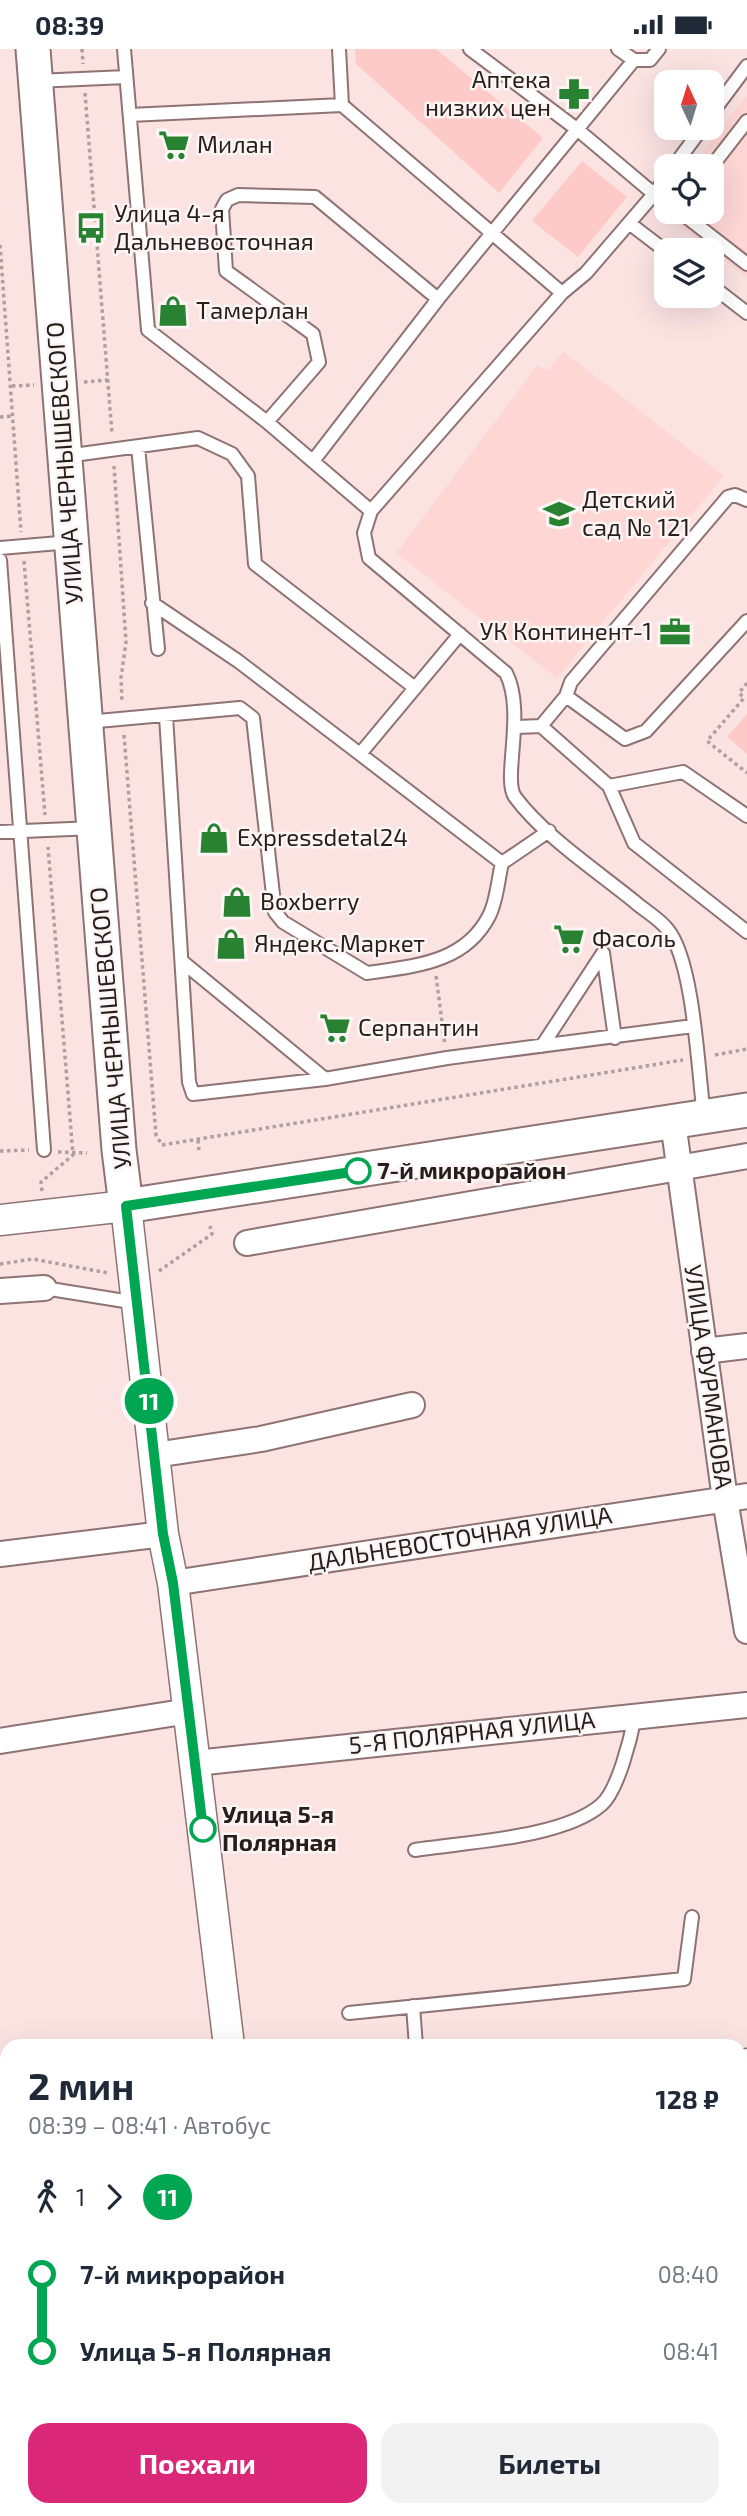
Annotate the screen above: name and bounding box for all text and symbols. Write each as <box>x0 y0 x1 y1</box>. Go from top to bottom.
text: 08:39 <box>35 9 104 40</box>
place label: Аптека низких цен <box>425 64 551 121</box>
north arrow <box>654 70 724 140</box>
map controls <box>654 70 724 308</box>
pharmacy icon: Аптека низких цен <box>557 77 591 111</box>
supermarket icon: Милан <box>157 128 191 162</box>
place label: Милан <box>197 129 273 158</box>
button: locate <box>654 154 724 224</box>
place label: Улица 4-я Дальневосточная <box>114 198 314 255</box>
bus stop icon: Улица 4-я Дальневосточная <box>74 211 108 245</box>
button: layers <box>654 238 724 308</box>
shop icon: Тамерлан <box>156 294 190 328</box>
place label: Тамерлан <box>196 295 309 324</box>
street label: УЛИЦА ЧЕРНЫШЕВСКОГО <box>39 321 88 605</box>
place label: Детский сад № 121 <box>582 484 690 541</box>
school or university icon: Детский сад № 121 <box>542 497 576 531</box>
office icon: УК Континент-1 <box>658 615 692 649</box>
place label: УК Континент-1 <box>480 616 652 645</box>
shop icon: Expressdetal24 <box>197 821 231 855</box>
place label: Expressdetal24 <box>237 822 408 851</box>
shop icon: Boxberry <box>220 885 254 919</box>
street label: УЛИЦА ЧЕРНЫШЕВСКОГО <box>83 886 136 1170</box>
place label: Boxberry <box>260 886 360 915</box>
supermarket icon: Фасоль <box>552 922 586 956</box>
place label: Фасоль <box>592 923 676 952</box>
shop icon: Яндекс.Маркет <box>214 927 248 961</box>
place label: Яндекс.Маркет <box>254 928 425 957</box>
supermarket icon: Серпантин <box>318 1011 352 1045</box>
place label: Серпантин <box>358 1012 479 1041</box>
place label: 7-й микрорайон <box>377 1155 566 1184</box>
marker: 7-й микрорайон <box>345 1158 371 1184</box>
street label: УЛИЦА ФУРМАНОВА <box>679 1263 740 1491</box>
line badge: 11 <box>118 1378 180 1424</box>
text: 11 <box>139 1386 159 1415</box>
street label: ДАЛЬНЕВОСТОЧНАЯ УЛИЦА <box>306 1499 614 1576</box>
street label: 5-Я ПОЛЯРНАЯ УЛИЦА <box>347 1704 596 1759</box>
place label: Улица 5-я Полярная <box>222 1799 337 1856</box>
marker: Улица 5-я Полярная <box>190 1816 216 1842</box>
text: 2 мин <box>28 2062 134 2108</box>
text: 128 ₽ <box>655 2083 719 2114</box>
text: 08:39 – 08:41 · Автобус <box>28 2111 271 2139</box>
icon: walk <box>28 2178 66 2216</box>
icon: forward <box>95 2178 133 2216</box>
text: 11 <box>157 2182 178 2211</box>
text: 1 <box>76 2183 85 2211</box>
text: 7-й микрорайон <box>80 2258 285 2289</box>
text: 08:40 <box>658 2260 719 2288</box>
text: Улица 5-я Полярная <box>80 2335 331 2366</box>
text: 08:41 <box>662 2337 719 2365</box>
button: Поехали <box>28 2423 367 2503</box>
button: Билеты <box>381 2423 719 2503</box>

